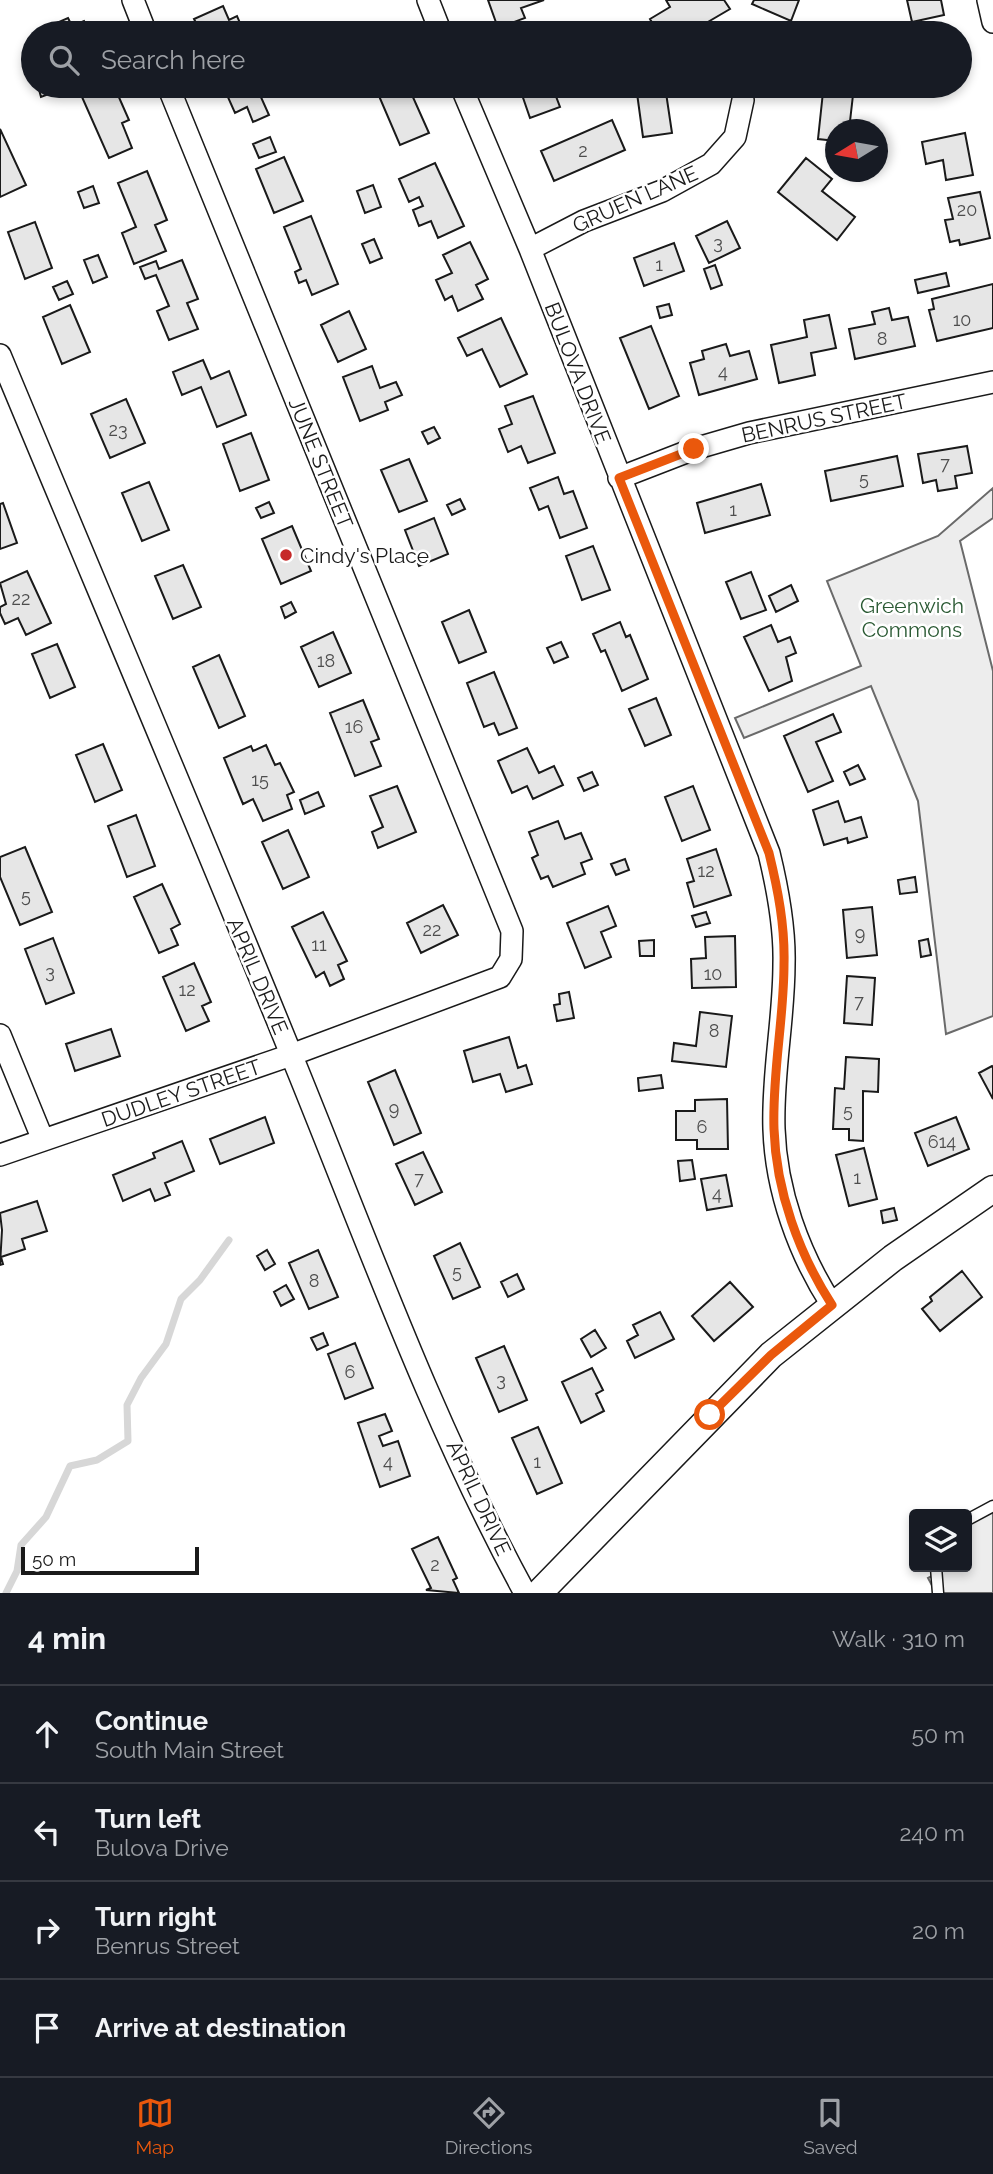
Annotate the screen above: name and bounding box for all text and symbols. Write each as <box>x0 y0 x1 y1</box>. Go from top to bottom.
search box <box>21 21 972 98</box>
icon: search <box>45 41 83 79</box>
text: Search here <box>101 45 245 75</box>
north arrow <box>825 119 888 182</box>
house number: 2 <box>578 140 588 161</box>
street label: GRUEN LANE <box>569 160 701 238</box>
house number: 20 <box>957 199 977 220</box>
house number: 3 <box>713 232 723 253</box>
house number: 1 <box>655 254 663 275</box>
street label: BULOVA DRIVE <box>540 299 616 447</box>
house number: 10 <box>953 309 971 330</box>
house number: 8 <box>877 328 887 349</box>
house number: 4 <box>718 361 728 382</box>
street label: BENRUS STREET <box>739 388 909 448</box>
street label: JUNE STREET <box>284 394 358 532</box>
house number: 23 <box>109 419 128 440</box>
route end <box>678 433 709 464</box>
house number: 7 <box>940 453 950 474</box>
house number: 5 <box>859 468 869 489</box>
house number: 1 <box>729 499 737 520</box>
place label: Cindy's Place <box>300 543 429 568</box>
marker: Cindy's Place <box>278 547 294 563</box>
house number: 22 <box>12 588 30 609</box>
park label: Greenwich Commons <box>860 593 964 642</box>
house number: 18 <box>317 650 335 671</box>
house number: 16 <box>345 716 363 737</box>
house number: 15 <box>251 769 269 790</box>
house number: 12 <box>697 860 715 881</box>
house number: 5 <box>21 885 31 906</box>
street label: APRIL DRIVE <box>222 914 294 1038</box>
house number: 22 <box>423 919 441 940</box>
house number: 9 <box>855 923 865 944</box>
house number: 11 <box>311 934 327 955</box>
house number: 3 <box>45 961 55 982</box>
house number: 10 <box>704 963 722 984</box>
house number: 12 <box>178 979 196 1000</box>
house number: 7 <box>854 991 864 1012</box>
house number: 8 <box>709 1020 719 1041</box>
street label: DUDLEY STREET <box>98 1054 264 1132</box>
house number: 9 <box>389 1098 399 1119</box>
house number: 5 <box>843 1100 853 1121</box>
house number: 6 <box>697 1116 708 1137</box>
house number: 614 <box>928 1131 956 1152</box>
house number: 1 <box>853 1167 861 1188</box>
house number: 7 <box>414 1168 424 1189</box>
house number: 4 <box>712 1183 722 1204</box>
house number: 5 <box>452 1261 462 1282</box>
house number: 8 <box>309 1270 319 1291</box>
house number: 6 <box>345 1361 356 1382</box>
house number: 3 <box>496 1369 506 1390</box>
route start <box>694 1399 725 1430</box>
street label: APRIL DRIVE <box>441 1436 517 1560</box>
house number: 4 <box>383 1451 393 1472</box>
house number: 1 <box>533 1451 541 1472</box>
map controls <box>909 1509 972 1572</box>
button: layers <box>909 1509 972 1572</box>
scale bar <box>21 1544 200 1576</box>
text: 50 m <box>32 1548 76 1570</box>
house number: 2 <box>430 1554 440 1575</box>
text: 4 min <box>28 1621 106 1656</box>
text: Walk · 310 m <box>832 1625 965 1652</box>
text: Continue <box>95 1706 208 1736</box>
icon: ahead <box>28 1715 66 1753</box>
text: 50 m <box>911 1721 965 1748</box>
text: South Main Street <box>95 1736 284 1763</box>
text: Turn left <box>95 1804 201 1834</box>
icon: left <box>28 1813 66 1851</box>
text: 240 m <box>899 1819 965 1846</box>
text: Bulova Drive <box>95 1834 229 1861</box>
text: Turn right <box>95 1902 216 1932</box>
icon: right <box>28 1911 66 1949</box>
text: 20 m <box>912 1917 965 1944</box>
text: Benrus Street <box>95 1932 240 1959</box>
icon: arrive <box>28 2009 66 2047</box>
text: Arrive at destination <box>95 2013 346 2043</box>
tab: Map <box>135 2094 174 2158</box>
tab: Directions <box>445 2094 533 2158</box>
tab: Saved <box>803 2094 858 2158</box>

